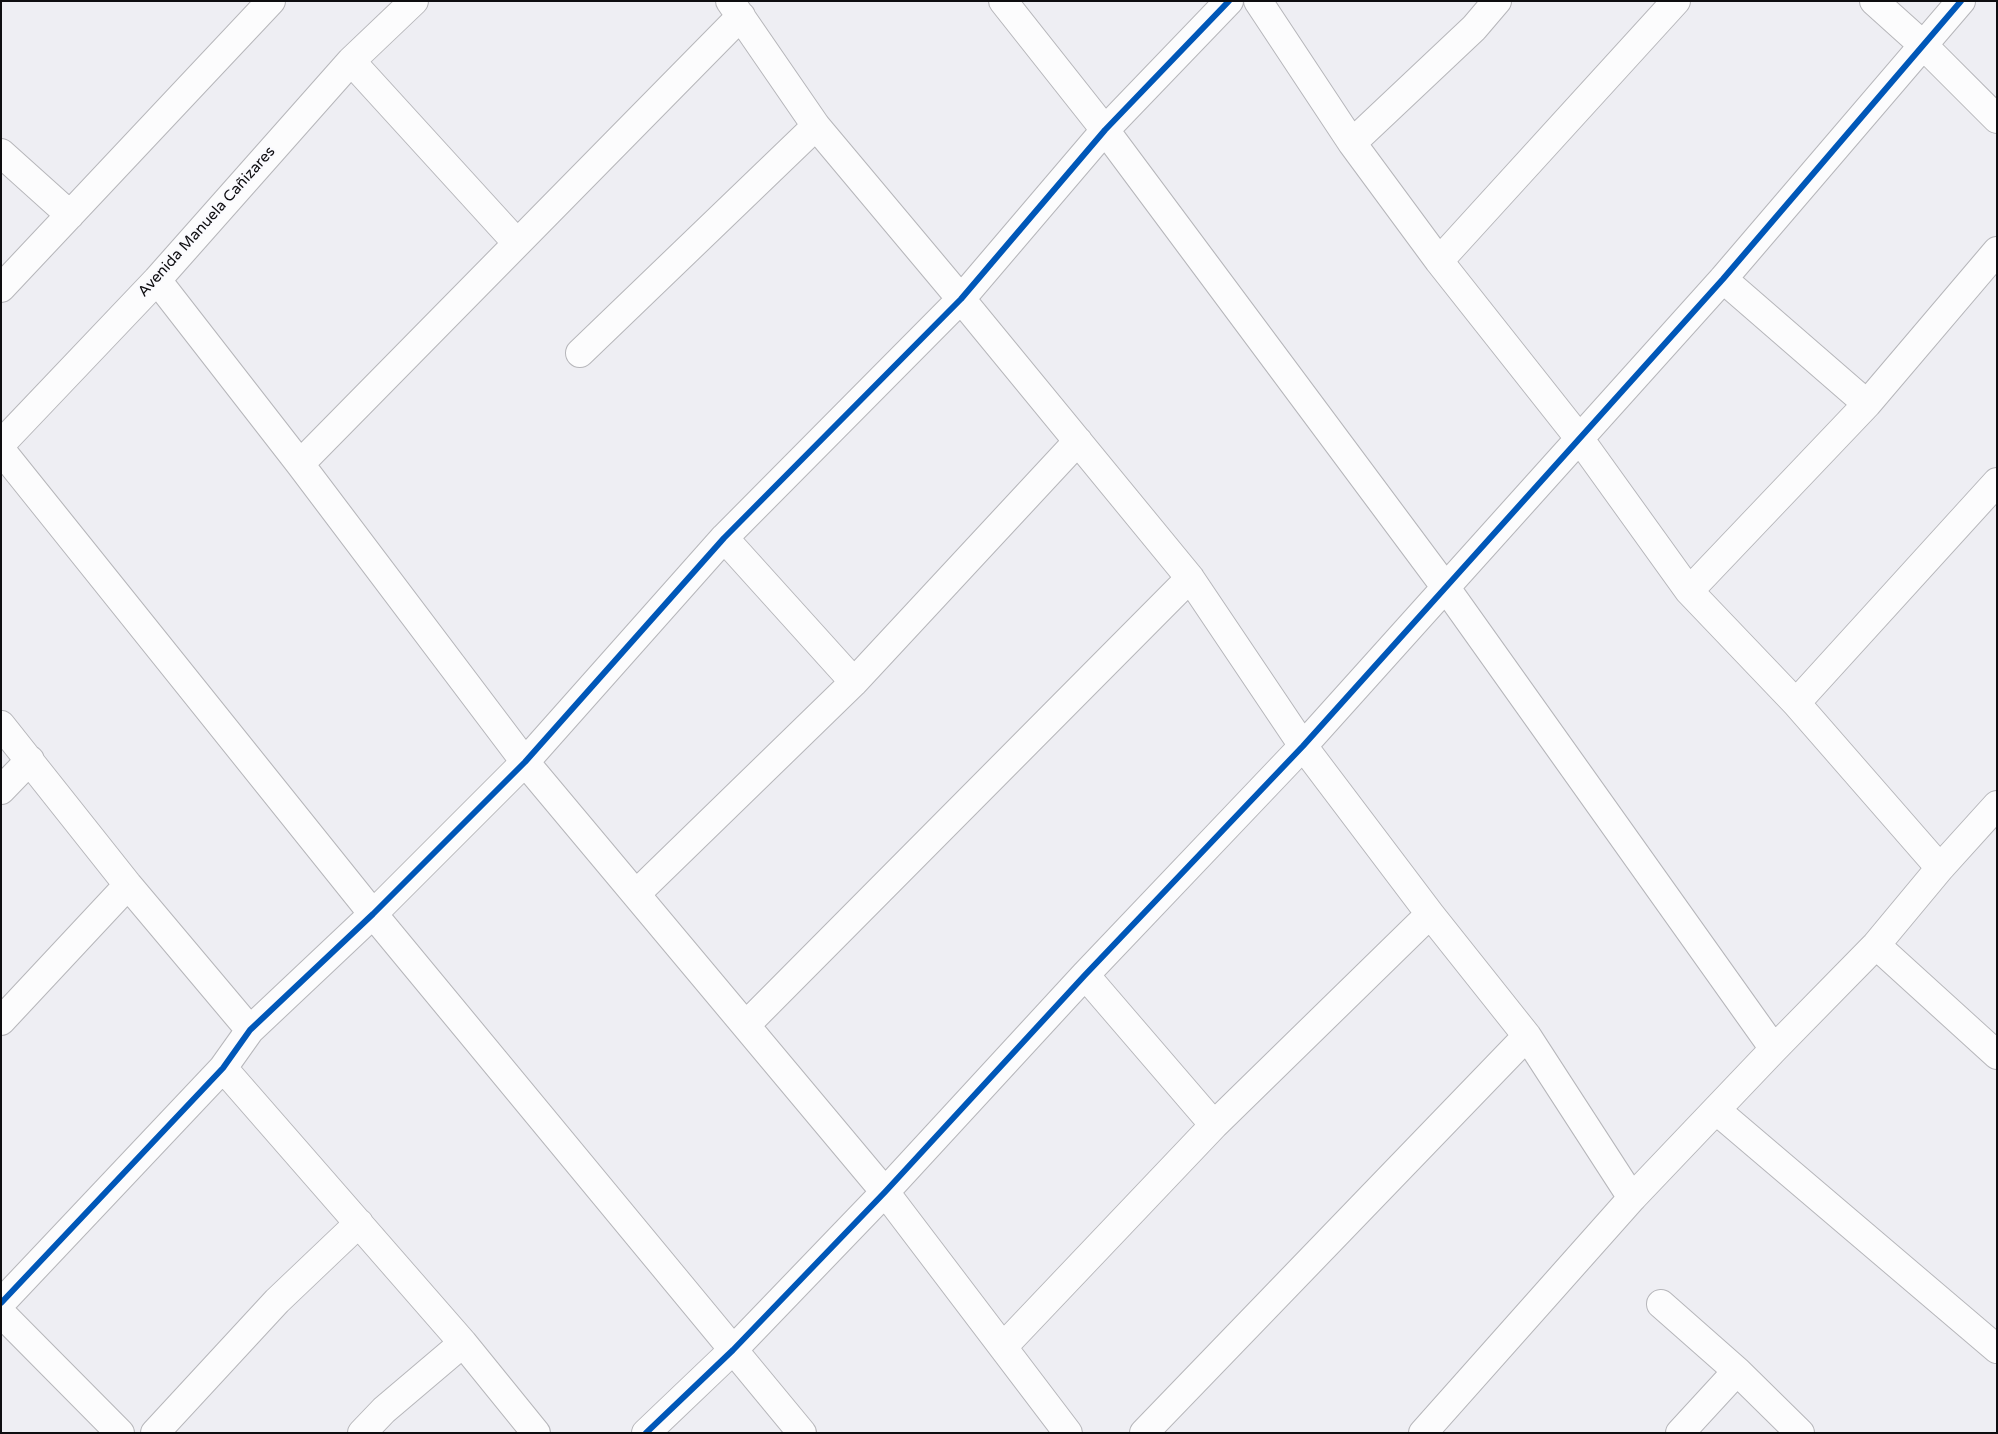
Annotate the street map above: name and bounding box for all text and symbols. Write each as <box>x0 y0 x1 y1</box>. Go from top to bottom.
street label: Avenida Manuela Cañizares <box>135 143 279 301</box>

